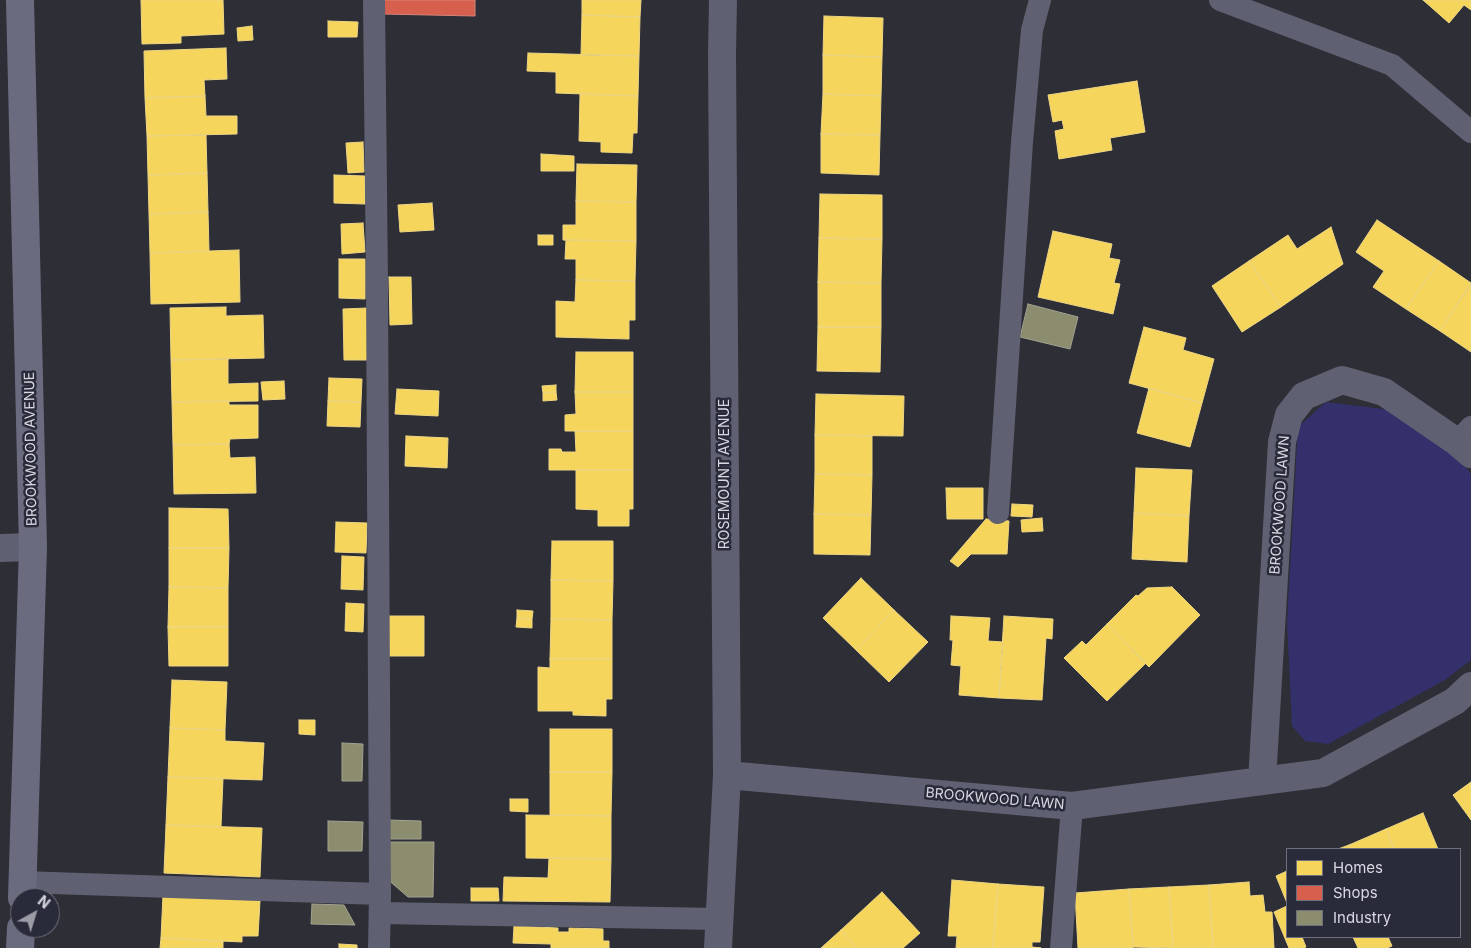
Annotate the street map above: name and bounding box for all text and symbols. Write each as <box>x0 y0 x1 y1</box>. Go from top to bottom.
street label: BROOKWOOD AVENUE <box>21 372 41 526</box>
street label: ROSEMOUNT AVENUE <box>717 399 733 549</box>
street label: BROOKWOOD LAWN <box>1267 435 1293 575</box>
street label: BROOKWOOD LAWN <box>925 785 1065 813</box>
legend <box>1286 848 1461 938</box>
text: Homes <box>1333 858 1383 877</box>
text: Shops <box>1333 883 1378 902</box>
north arrow <box>10 888 60 938</box>
text: N <box>35 892 54 912</box>
text: Industry <box>1333 908 1391 927</box>

